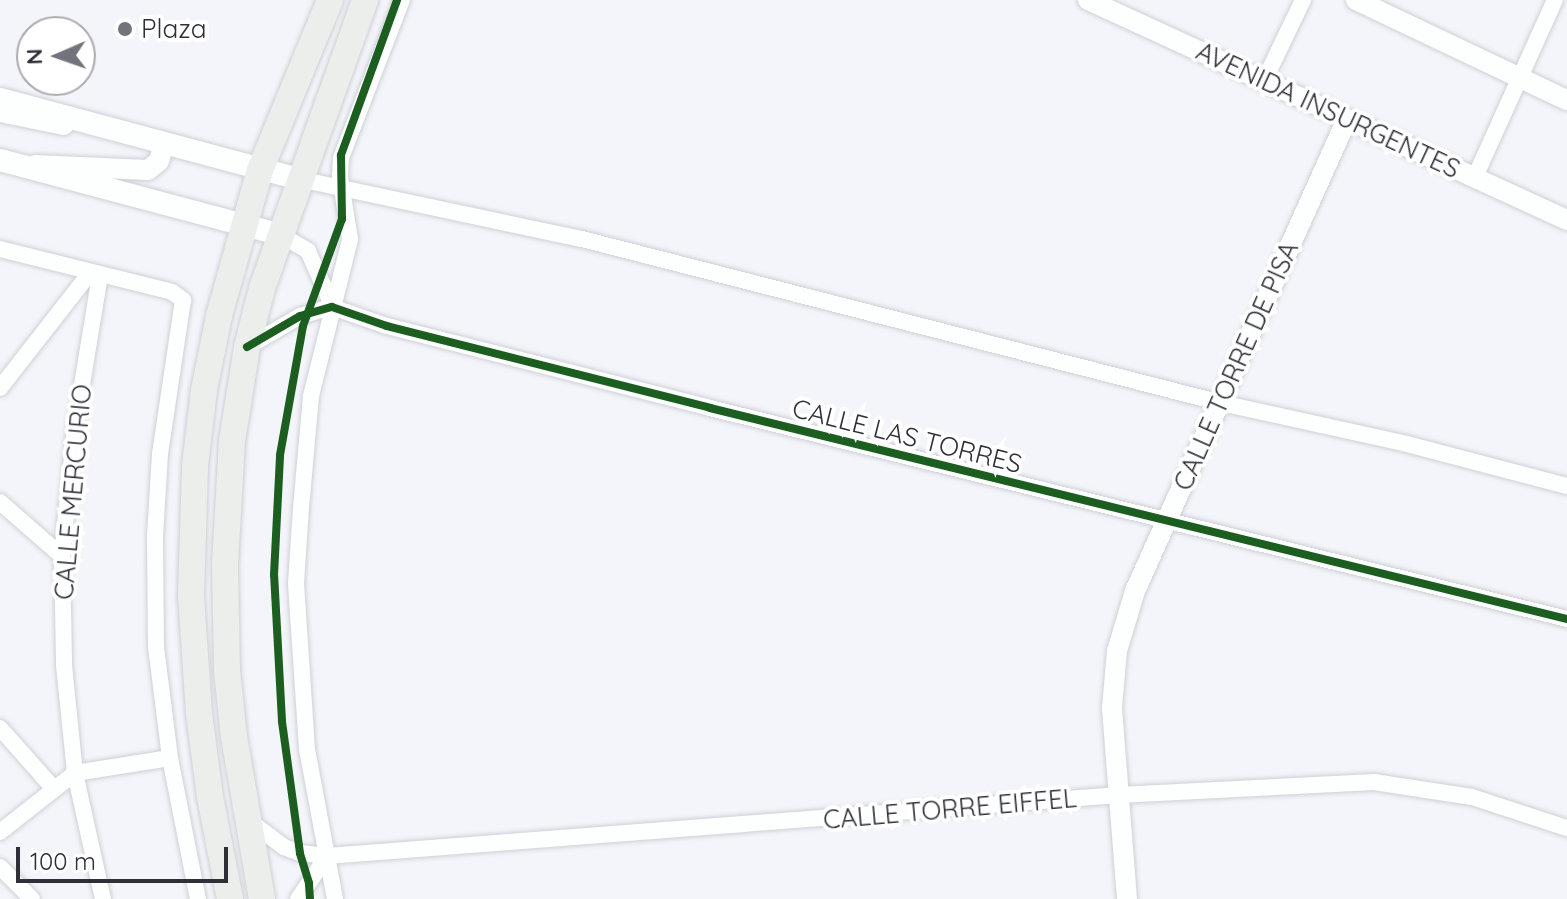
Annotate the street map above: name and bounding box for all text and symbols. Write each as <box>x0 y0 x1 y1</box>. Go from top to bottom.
place label: Plaza <box>141 13 206 45</box>
north arrow <box>16 16 96 96</box>
marker: Plaza <box>116 20 134 38</box>
street label: AVENIDA INSURGENTES <box>1191 35 1465 185</box>
text: N <box>20 48 48 65</box>
street label: CALLE TORRE DE PISA <box>1167 237 1305 495</box>
street label: CALLE MERCURIO <box>48 383 98 601</box>
street label: CALLE LAS TORRES <box>789 392 1025 480</box>
street label: CALLE TORRE EIFFEL <box>822 782 1078 836</box>
scale bar <box>20 831 232 881</box>
text: 100 m <box>30 846 96 876</box>

